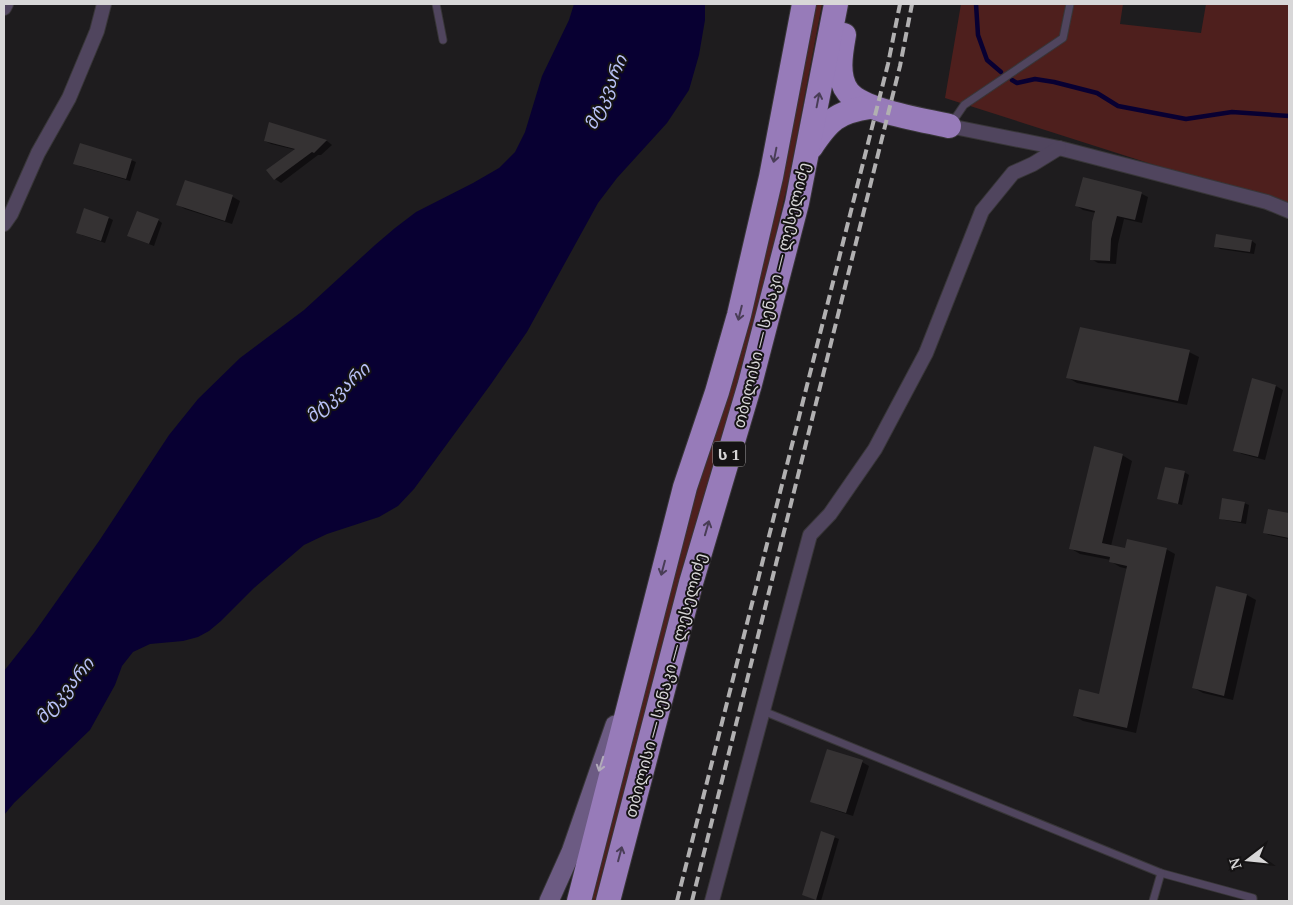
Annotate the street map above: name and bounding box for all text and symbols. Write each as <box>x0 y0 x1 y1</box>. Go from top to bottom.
water label: მტკვარი <box>578 50 632 133</box>
one-way arrow <box>813 92 823 108</box>
one-way arrow <box>770 146 780 162</box>
street label: თბილისი — სენაკი — ლესელიძე <box>727 160 815 430</box>
one-way arrow <box>734 305 744 321</box>
water label: მტკვარი <box>299 356 375 428</box>
road number: ს 1 <box>713 442 745 466</box>
one-way arrow <box>703 520 713 536</box>
street label: თბილისი — სენაკი — ლესელიძე <box>619 550 711 820</box>
one-way arrow <box>658 560 668 576</box>
water label: მტკვარი <box>29 651 99 728</box>
one-way arrow <box>595 756 605 772</box>
north arrow <box>1223 835 1273 885</box>
one-way arrow <box>616 847 625 863</box>
text: N <box>1224 856 1246 872</box>

